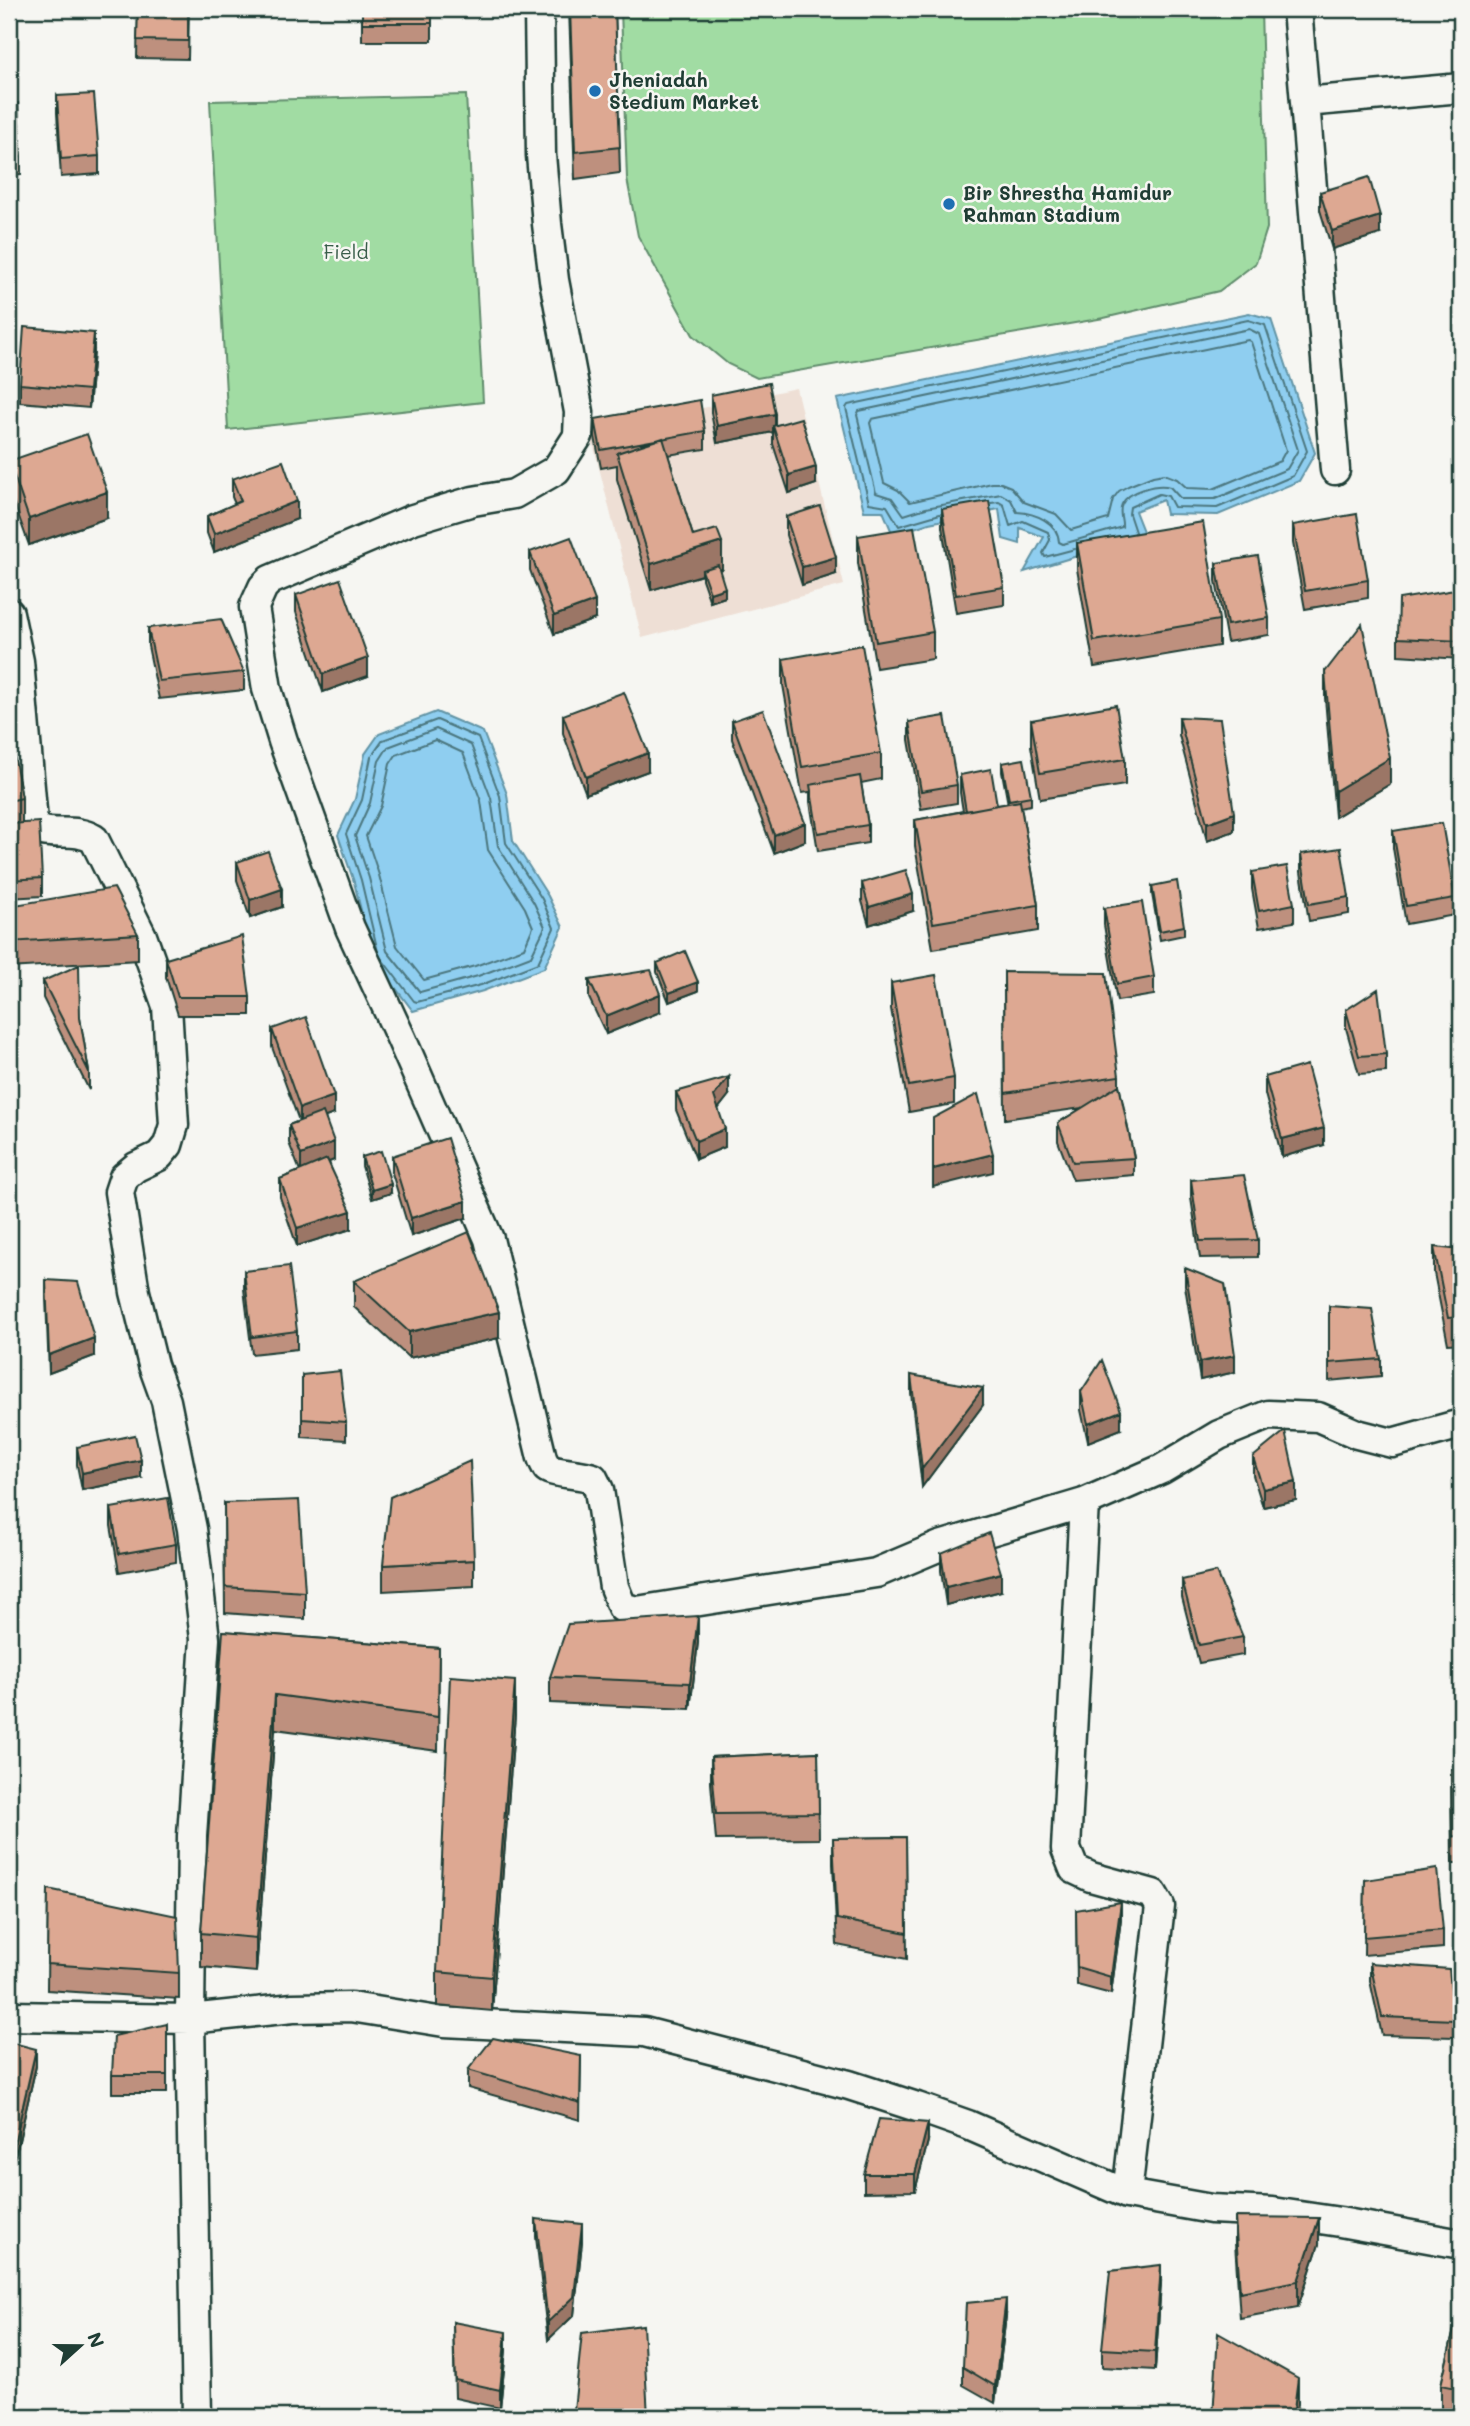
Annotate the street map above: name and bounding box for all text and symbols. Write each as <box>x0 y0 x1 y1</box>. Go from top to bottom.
place label: Jheniadah Stedium Market <box>609 67 759 114</box>
marker: Jheniadah Stedium Market <box>587 83 603 99</box>
place label: Bir Shrestha Hamidur Rahman Stadium <box>963 180 1172 227</box>
marker: Bir Shrestha Hamidur Rahman Stadium <box>941 196 957 212</box>
park label: Field <box>323 239 369 264</box>
north arrow <box>46 2310 116 2380</box>
text: N <box>82 2329 111 2351</box>

